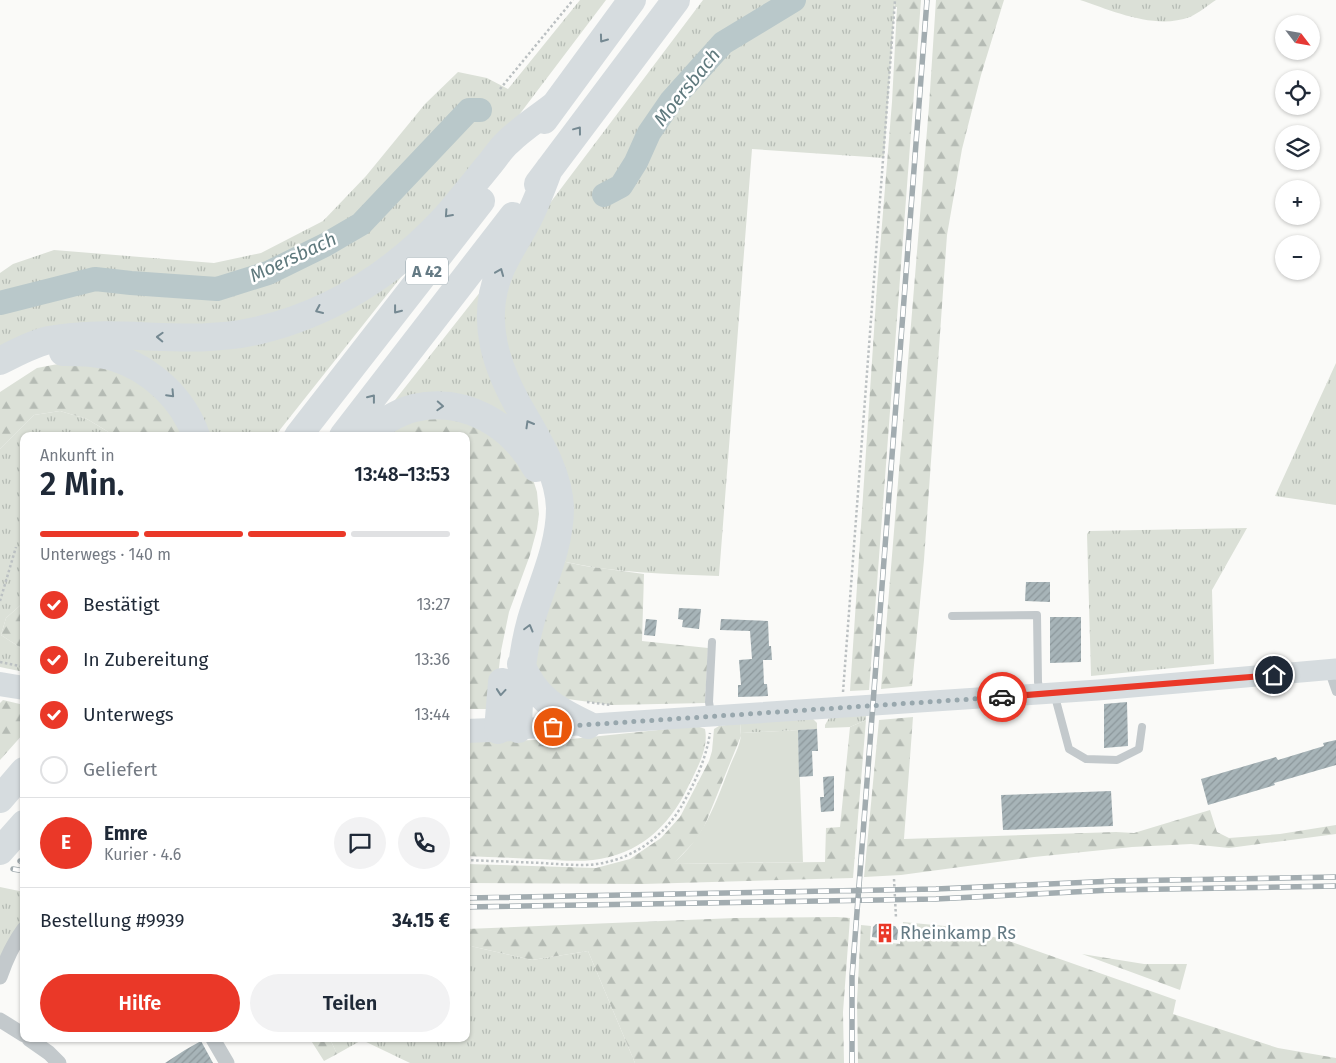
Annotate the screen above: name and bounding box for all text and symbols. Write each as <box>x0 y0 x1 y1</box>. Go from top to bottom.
north arrow <box>1275 15 1320 60</box>
map controls <box>1275 15 1320 280</box>
one-way arrow <box>600 33 609 43</box>
water label: Moersbach <box>649 44 725 130</box>
button: locate <box>1275 70 1320 115</box>
button: layers <box>1275 125 1320 170</box>
one-way arrow <box>573 127 581 136</box>
button: + <box>1275 180 1320 225</box>
one-way arrow <box>445 208 454 217</box>
water label: Moersbach <box>246 227 340 287</box>
button: − <box>1275 235 1320 280</box>
road number: A 42 <box>406 258 448 284</box>
one-way arrow <box>494 268 504 277</box>
one-way arrow <box>315 304 324 315</box>
one-way arrow <box>394 304 403 313</box>
one-way arrow <box>156 331 164 342</box>
one-way arrow <box>165 388 174 397</box>
one-way arrow <box>367 395 375 404</box>
one-way arrow <box>437 401 445 412</box>
one-way arrow <box>525 421 535 430</box>
text: Ankunft in <box>40 446 115 465</box>
text: 13:48–13:53 <box>354 463 450 486</box>
text: 2 Min. <box>40 465 125 503</box>
text: Unterwegs · 140 m <box>40 545 171 564</box>
icon: check <box>40 591 68 619</box>
text: Bestätigt <box>83 593 160 616</box>
text: 13:27 <box>416 595 450 614</box>
one-way arrow <box>523 625 533 633</box>
icon: check <box>40 646 68 674</box>
text: In Zubereitung <box>83 648 208 671</box>
text: 13:36 <box>415 650 450 669</box>
pin <box>1253 654 1295 696</box>
icon: home <box>1260 661 1288 689</box>
courier <box>977 672 1027 722</box>
icon: car <box>988 683 1016 711</box>
one-way arrow <box>496 689 507 697</box>
icon: check <box>40 701 68 729</box>
text: Unterwegs <box>83 703 174 726</box>
text: 13:44 <box>414 705 450 724</box>
pin <box>532 706 574 748</box>
icon: bag <box>539 713 567 741</box>
text: Geliefert <box>83 758 157 781</box>
button: chat <box>334 817 386 869</box>
button: phone <box>398 817 450 869</box>
text: Emre <box>104 822 147 845</box>
text: E <box>61 831 71 854</box>
text: Kurier · 4.6 <box>104 845 181 864</box>
text: Bestellung #9939 <box>40 909 185 932</box>
text: 34.15 € <box>392 909 450 932</box>
building icon: Rheinkamp Rs <box>874 922 896 944</box>
place label: Rheinkamp Rs <box>900 922 1016 944</box>
button: Hilfe <box>40 974 240 1032</box>
button: Teilen <box>250 974 450 1032</box>

